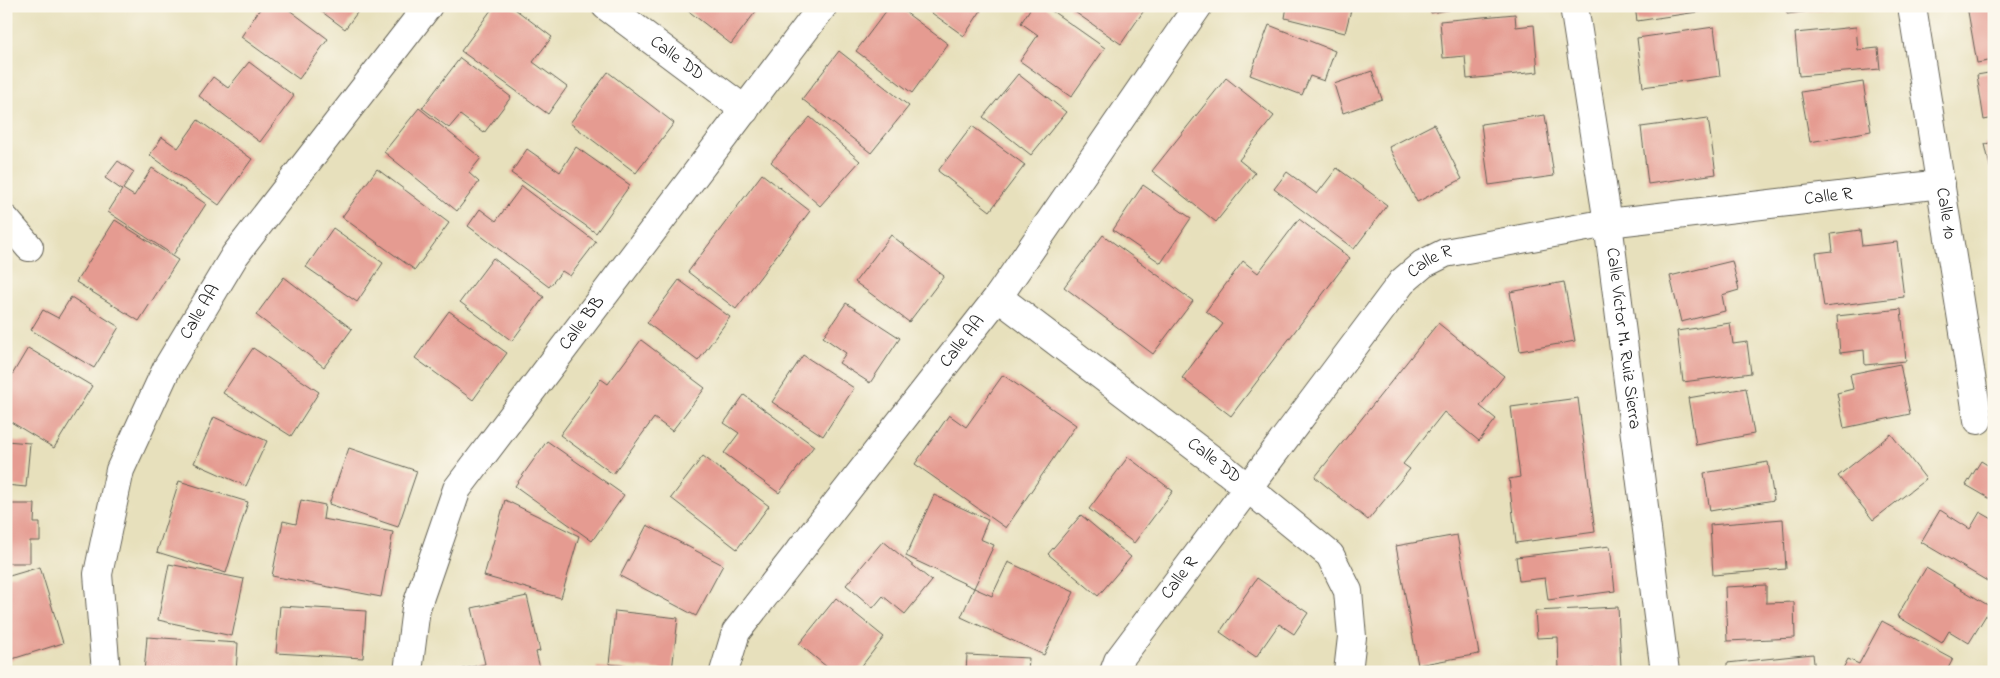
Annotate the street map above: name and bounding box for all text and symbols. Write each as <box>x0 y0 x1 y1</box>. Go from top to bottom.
street label: Calle DD <box>644 30 709 88</box>
street label: Calle R <box>1803 181 1854 213</box>
street label: Calle 10 <box>1928 186 1962 241</box>
street label: Calle R <box>1402 239 1454 285</box>
street label: Calle Víctor M. Ruiz Sierra <box>1598 246 1647 431</box>
street label: Calle AA <box>174 280 227 345</box>
street label: Calle BB <box>553 291 612 356</box>
street label: Calle AA <box>934 310 992 374</box>
street label: Calle DD <box>1181 432 1246 490</box>
street label: Calle R <box>1155 551 1205 605</box>

